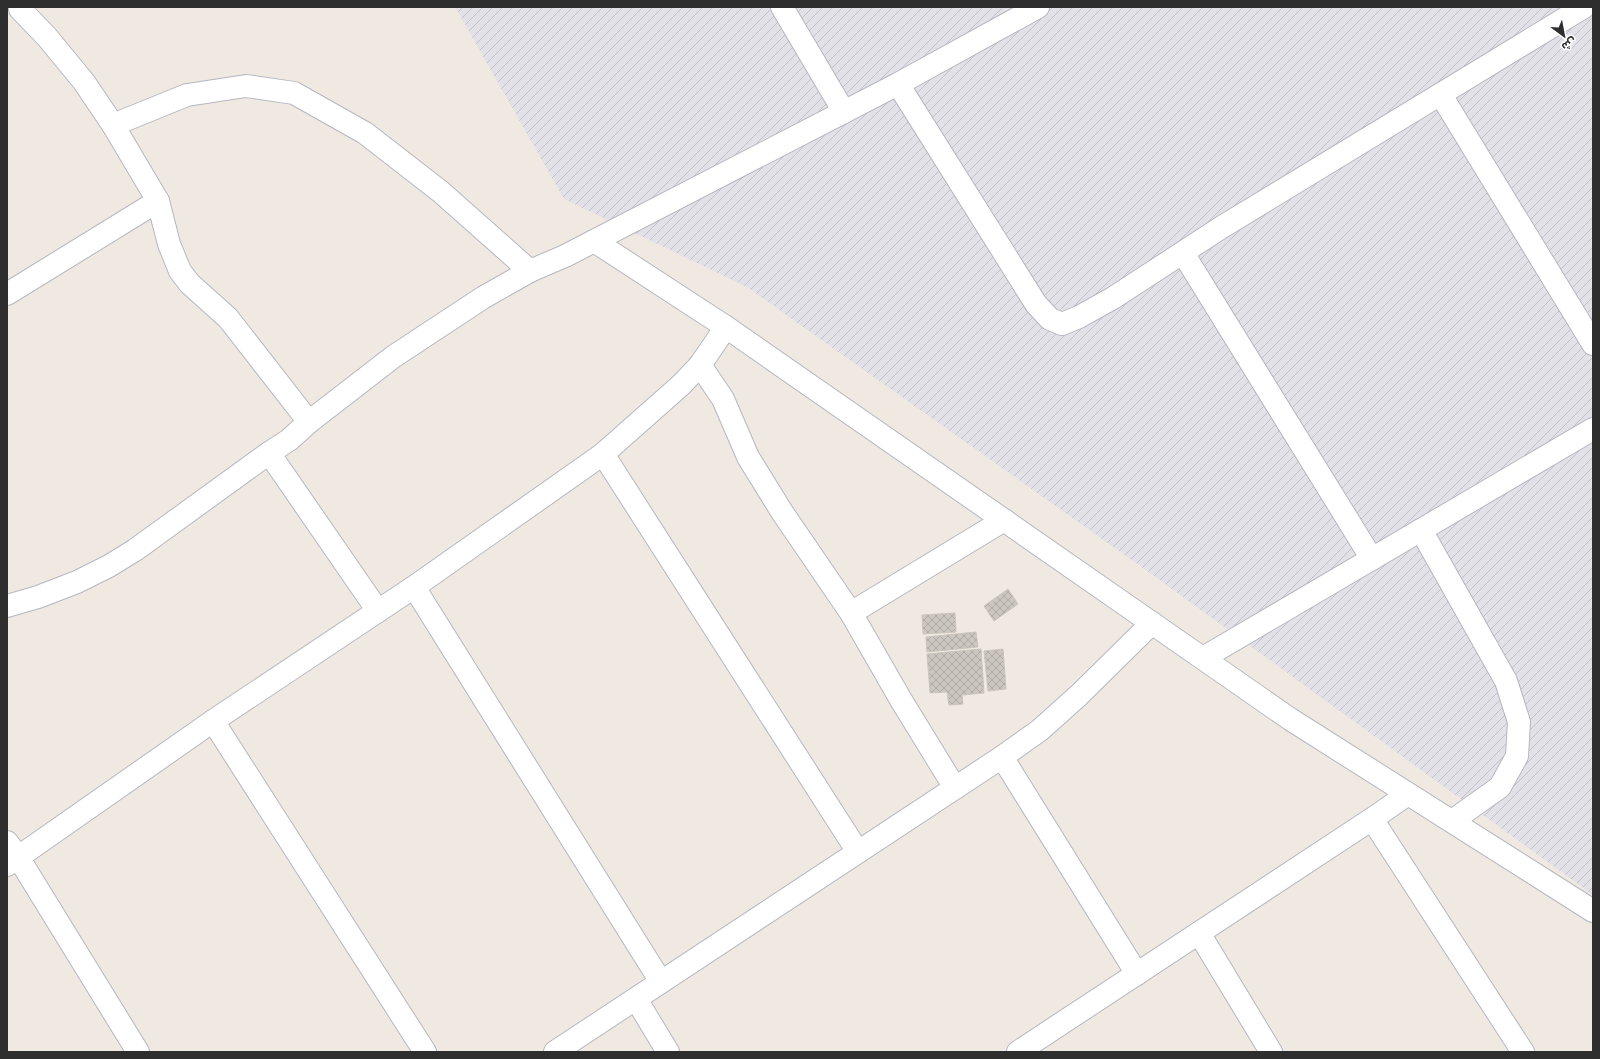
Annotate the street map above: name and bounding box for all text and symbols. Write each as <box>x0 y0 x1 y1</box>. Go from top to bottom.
north arrow <box>1544 16 1584 56</box>
text: ش <box>1559 35 1579 54</box>

